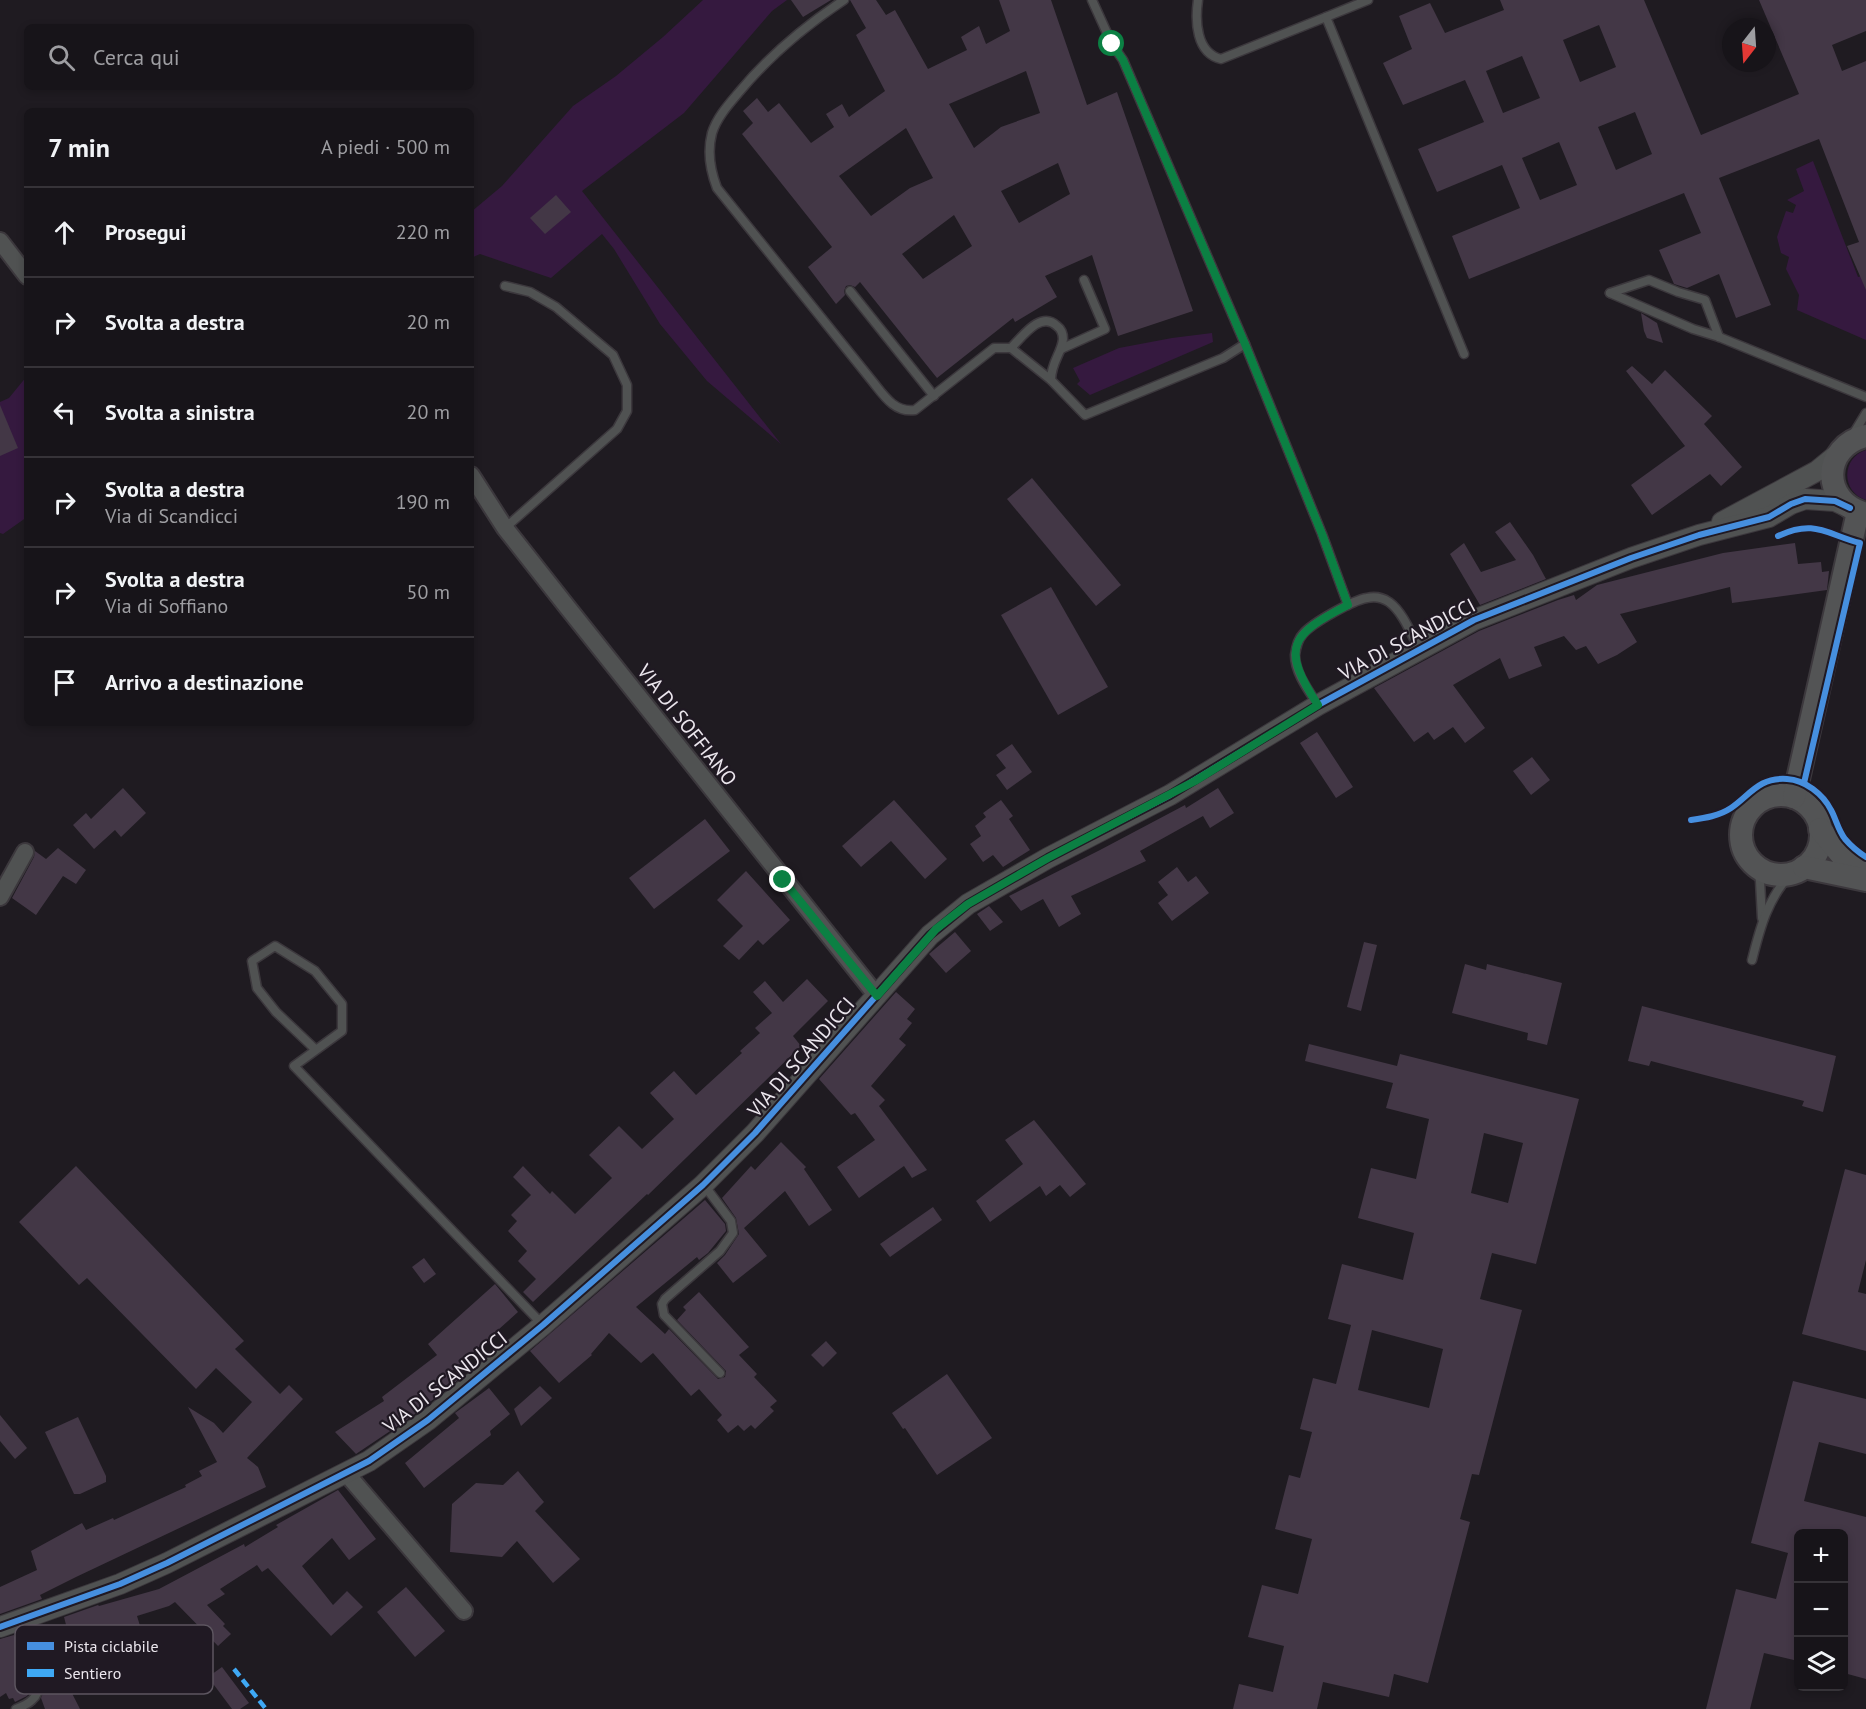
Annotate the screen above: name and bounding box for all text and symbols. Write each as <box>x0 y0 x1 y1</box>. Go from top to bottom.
north arrow <box>1722 18 1776 72</box>
search box <box>24 24 474 90</box>
route start <box>1098 30 1124 56</box>
icon: search <box>45 41 78 74</box>
text: Cerca qui <box>93 43 180 71</box>
text: 7 min <box>48 131 110 164</box>
text: A piedi · 500 m <box>321 134 450 160</box>
icon: ahead <box>48 216 81 249</box>
text: Prosegui <box>105 218 186 246</box>
text: 220 m <box>396 219 450 245</box>
icon: right <box>48 306 81 339</box>
text: Svolta a destra <box>105 308 245 336</box>
text: 20 m <box>407 309 450 335</box>
icon: left <box>48 396 81 429</box>
text: Svolta a sinistra <box>105 398 255 426</box>
text: 20 m <box>407 399 450 425</box>
text: Svolta a destra <box>105 475 245 503</box>
icon: right <box>48 486 81 519</box>
text: 190 m <box>396 489 450 515</box>
text: Via di Scandicci <box>105 503 238 529</box>
text: Svolta a destra <box>105 565 245 593</box>
icon: right <box>48 576 81 609</box>
text: 50 m <box>407 579 450 605</box>
street label: VIA DI SCANDICCI <box>1333 592 1480 686</box>
text: Via di Soffiano <box>105 593 228 619</box>
street label: VIA DI SOFFIANO <box>631 658 743 791</box>
icon: arrive <box>48 666 81 699</box>
text: Arrivo a destinazione <box>105 668 304 696</box>
route end <box>769 866 795 892</box>
street label: VIA DI SCANDICCI <box>741 991 860 1123</box>
street label: VIA DI SCANDICCI <box>377 1325 513 1439</box>
map controls <box>1794 1529 1848 1691</box>
button: + <box>1794 1529 1848 1583</box>
button: − <box>1794 1583 1848 1637</box>
legend <box>15 1625 213 1694</box>
text: Pista ciclabile <box>64 1636 159 1656</box>
button: layers <box>1794 1637 1848 1691</box>
text: Sentiero <box>64 1663 121 1683</box>

